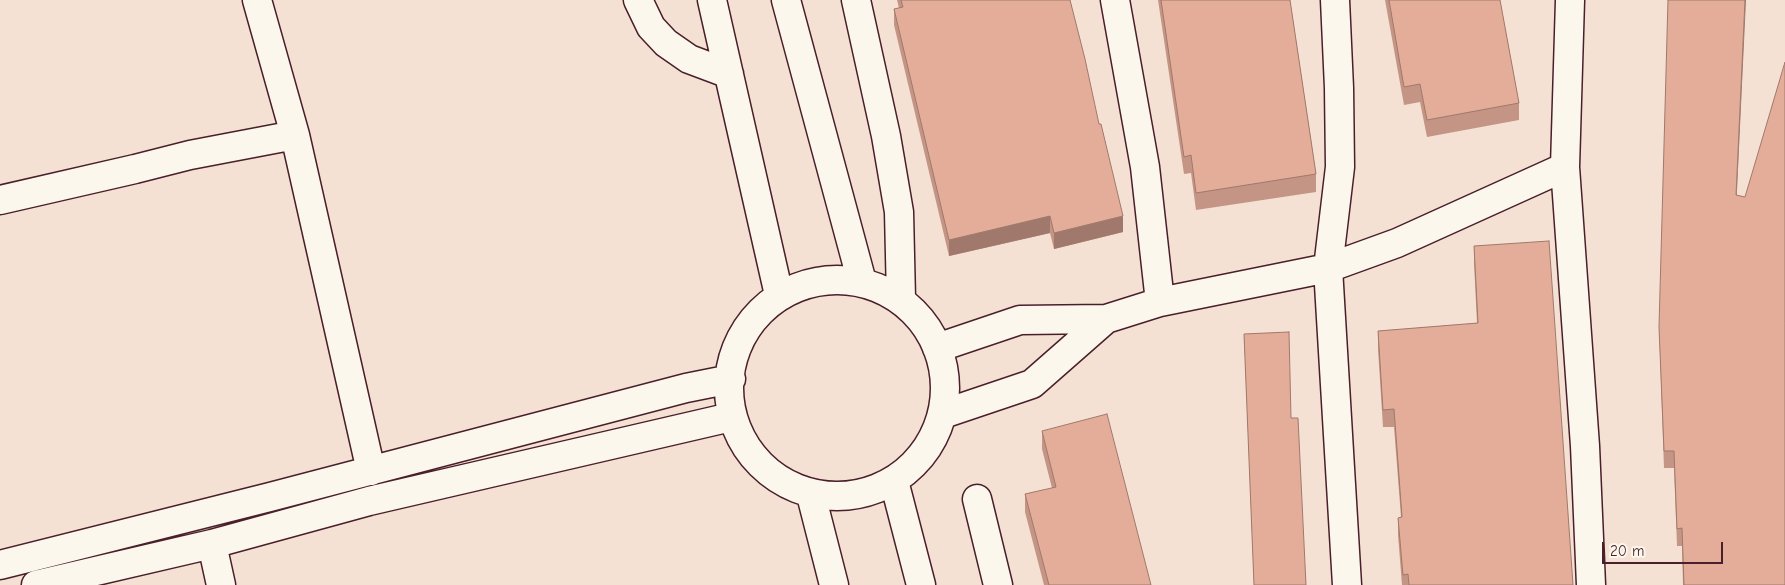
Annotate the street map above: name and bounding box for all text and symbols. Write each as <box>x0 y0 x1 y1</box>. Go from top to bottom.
scale bar <box>1605 532 1726 564</box>
text: 20 m <box>1610 542 1644 560</box>

